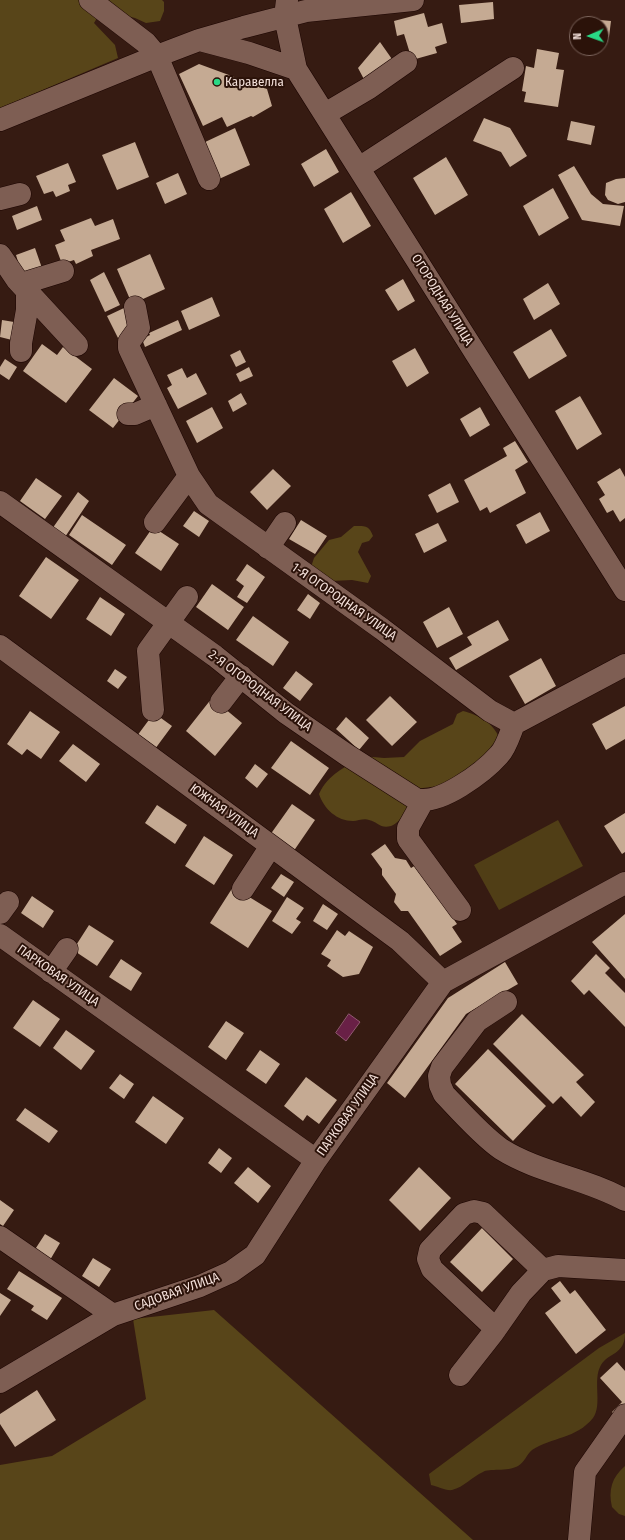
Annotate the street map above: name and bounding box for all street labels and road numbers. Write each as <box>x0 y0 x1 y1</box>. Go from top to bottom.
street label: ОГОРОДНАЯ УЛИЦА <box>408 251 476 349</box>
street label: 1-Я ОГОРОДНАЯ УЛИЦА <box>288 560 400 644</box>
street label: 2-Я ОГОРОДНАЯ УЛИЦА <box>205 647 315 735</box>
street label: ЮЖНАЯ УЛИЦА <box>187 781 261 841</box>
street label: ПАРКОВАЯ УЛИЦА <box>14 942 102 1010</box>
street label: ПАРКОВАЯ УЛИЦА <box>314 1071 382 1159</box>
street label: САДОВАЯ УЛИЦА <box>132 1269 222 1315</box>

